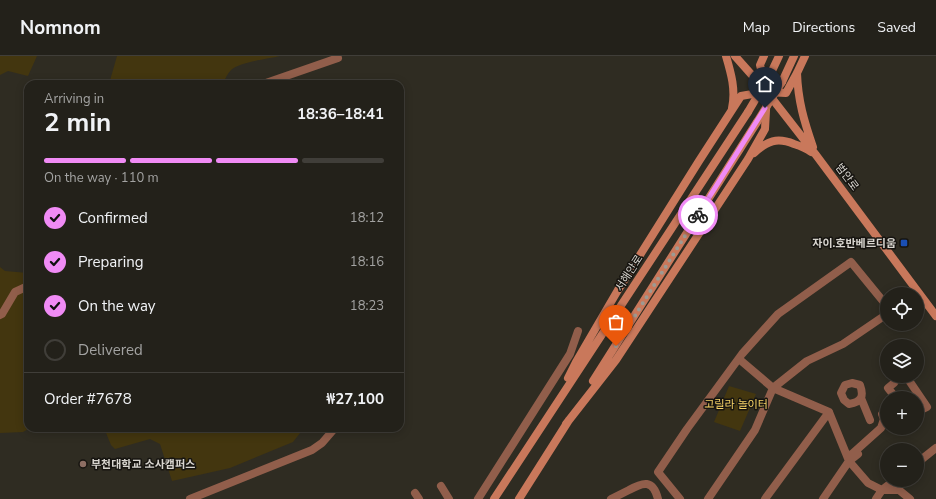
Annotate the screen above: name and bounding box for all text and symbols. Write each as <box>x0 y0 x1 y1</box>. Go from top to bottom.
text: Nomnom <box>20 15 101 41</box>
text: Map <box>743 18 770 37</box>
text: Directions <box>792 18 855 37</box>
text: Saved <box>877 18 916 37</box>
pin <box>748 67 782 108</box>
icon: home <box>754 73 776 95</box>
text: Arriving in <box>44 90 104 108</box>
text: 18:36–18:41 <box>297 104 384 124</box>
text: 2 min <box>44 105 111 140</box>
street label: 범안로 <box>832 160 862 194</box>
text: On the way · 110 m <box>44 169 159 187</box>
courier <box>678 195 718 235</box>
icon: bike <box>687 204 709 226</box>
icon: check <box>44 207 66 229</box>
text: Confirmed <box>78 208 148 228</box>
text: 18:12 <box>350 209 384 227</box>
place label: 자이.호반베르디움 <box>812 236 896 251</box>
marker: 자이.호반베르디움 <box>899 238 909 248</box>
icon: check <box>44 251 66 273</box>
text: Preparing <box>78 252 143 272</box>
street label: 서해안로 <box>612 252 646 294</box>
text: 18:16 <box>350 253 384 271</box>
map controls <box>880 287 924 487</box>
button: locate <box>880 287 924 331</box>
icon: check <box>44 295 66 317</box>
text: On the way <box>78 296 156 316</box>
text: 18:23 <box>350 297 384 315</box>
pin <box>599 305 633 346</box>
icon: bag <box>605 311 627 333</box>
button: layers <box>880 339 924 383</box>
text: Delivered <box>78 340 143 360</box>
text: Order #7678 <box>44 389 132 409</box>
text: ₩27,100 <box>326 389 384 409</box>
button: + <box>880 391 924 435</box>
park label: 고릴라 놀이터 <box>704 397 768 412</box>
button: − <box>880 443 924 487</box>
place label: 부천대학교 소사캠퍼스 <box>91 457 195 472</box>
marker: 부천대학교 소사캠퍼스 <box>78 459 88 469</box>

